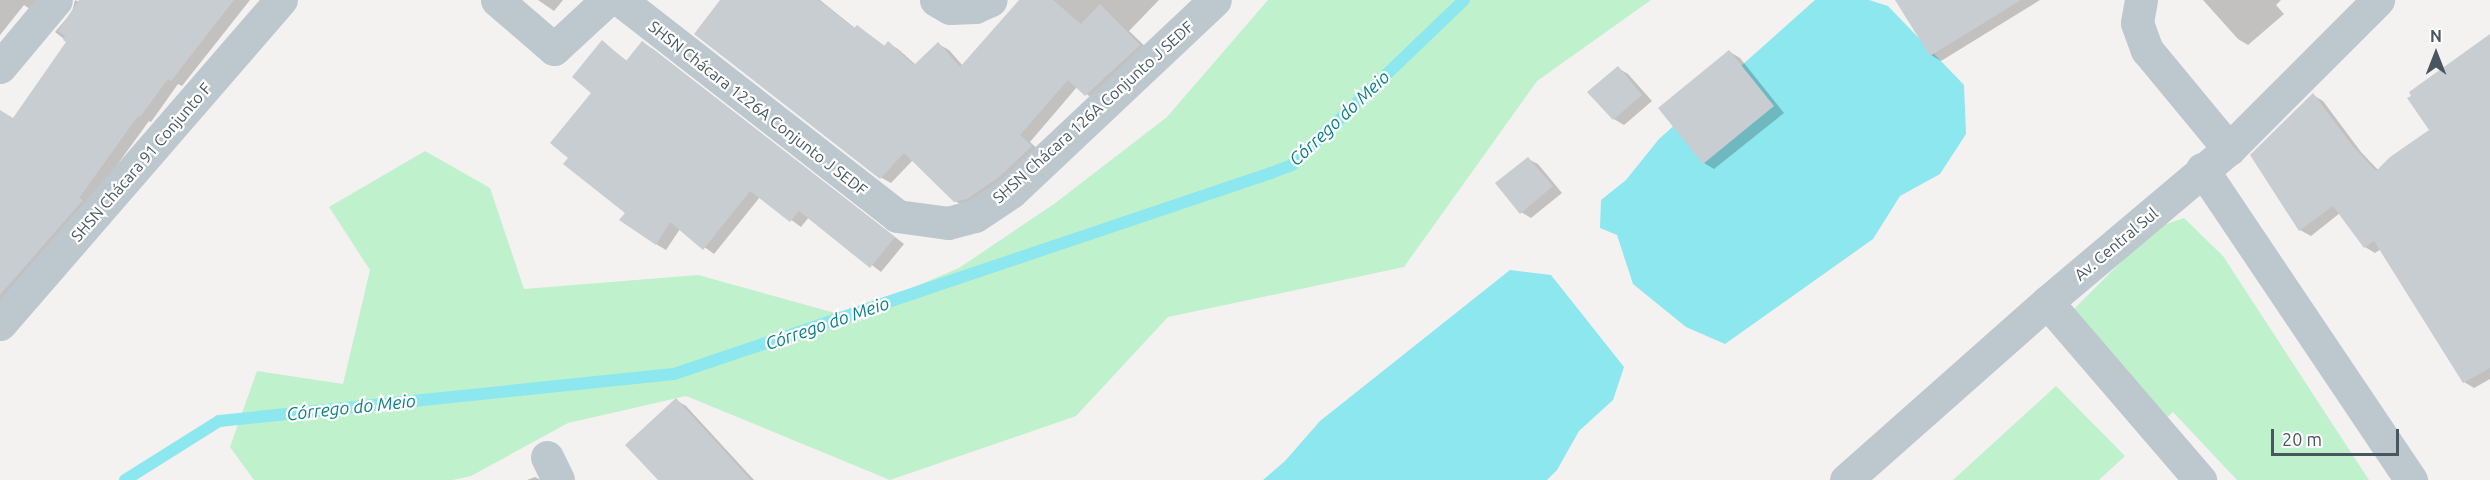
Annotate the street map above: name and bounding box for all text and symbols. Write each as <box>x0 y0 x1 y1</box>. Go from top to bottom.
street label: SHSN Chácara 1226A Conjunto J SEDF <box>645 17 871 199</box>
street label: SHSN Chácara 126A Conjunto J SEDF <box>989 17 1197 207</box>
north arrow <box>2406 24 2466 84</box>
text: N <box>2430 27 2442 45</box>
water label: Córrego do Meio <box>1284 66 1394 170</box>
street label: SHSN Chácara 91 Conjunto F <box>67 79 215 245</box>
street label: Av. Central Sul <box>2070 204 2162 284</box>
water label: Córrego do Meio <box>762 292 892 354</box>
water label: Córrego do Meio <box>285 389 417 425</box>
scale bar <box>2274 417 2402 455</box>
text: 20 m <box>2282 429 2322 449</box>

